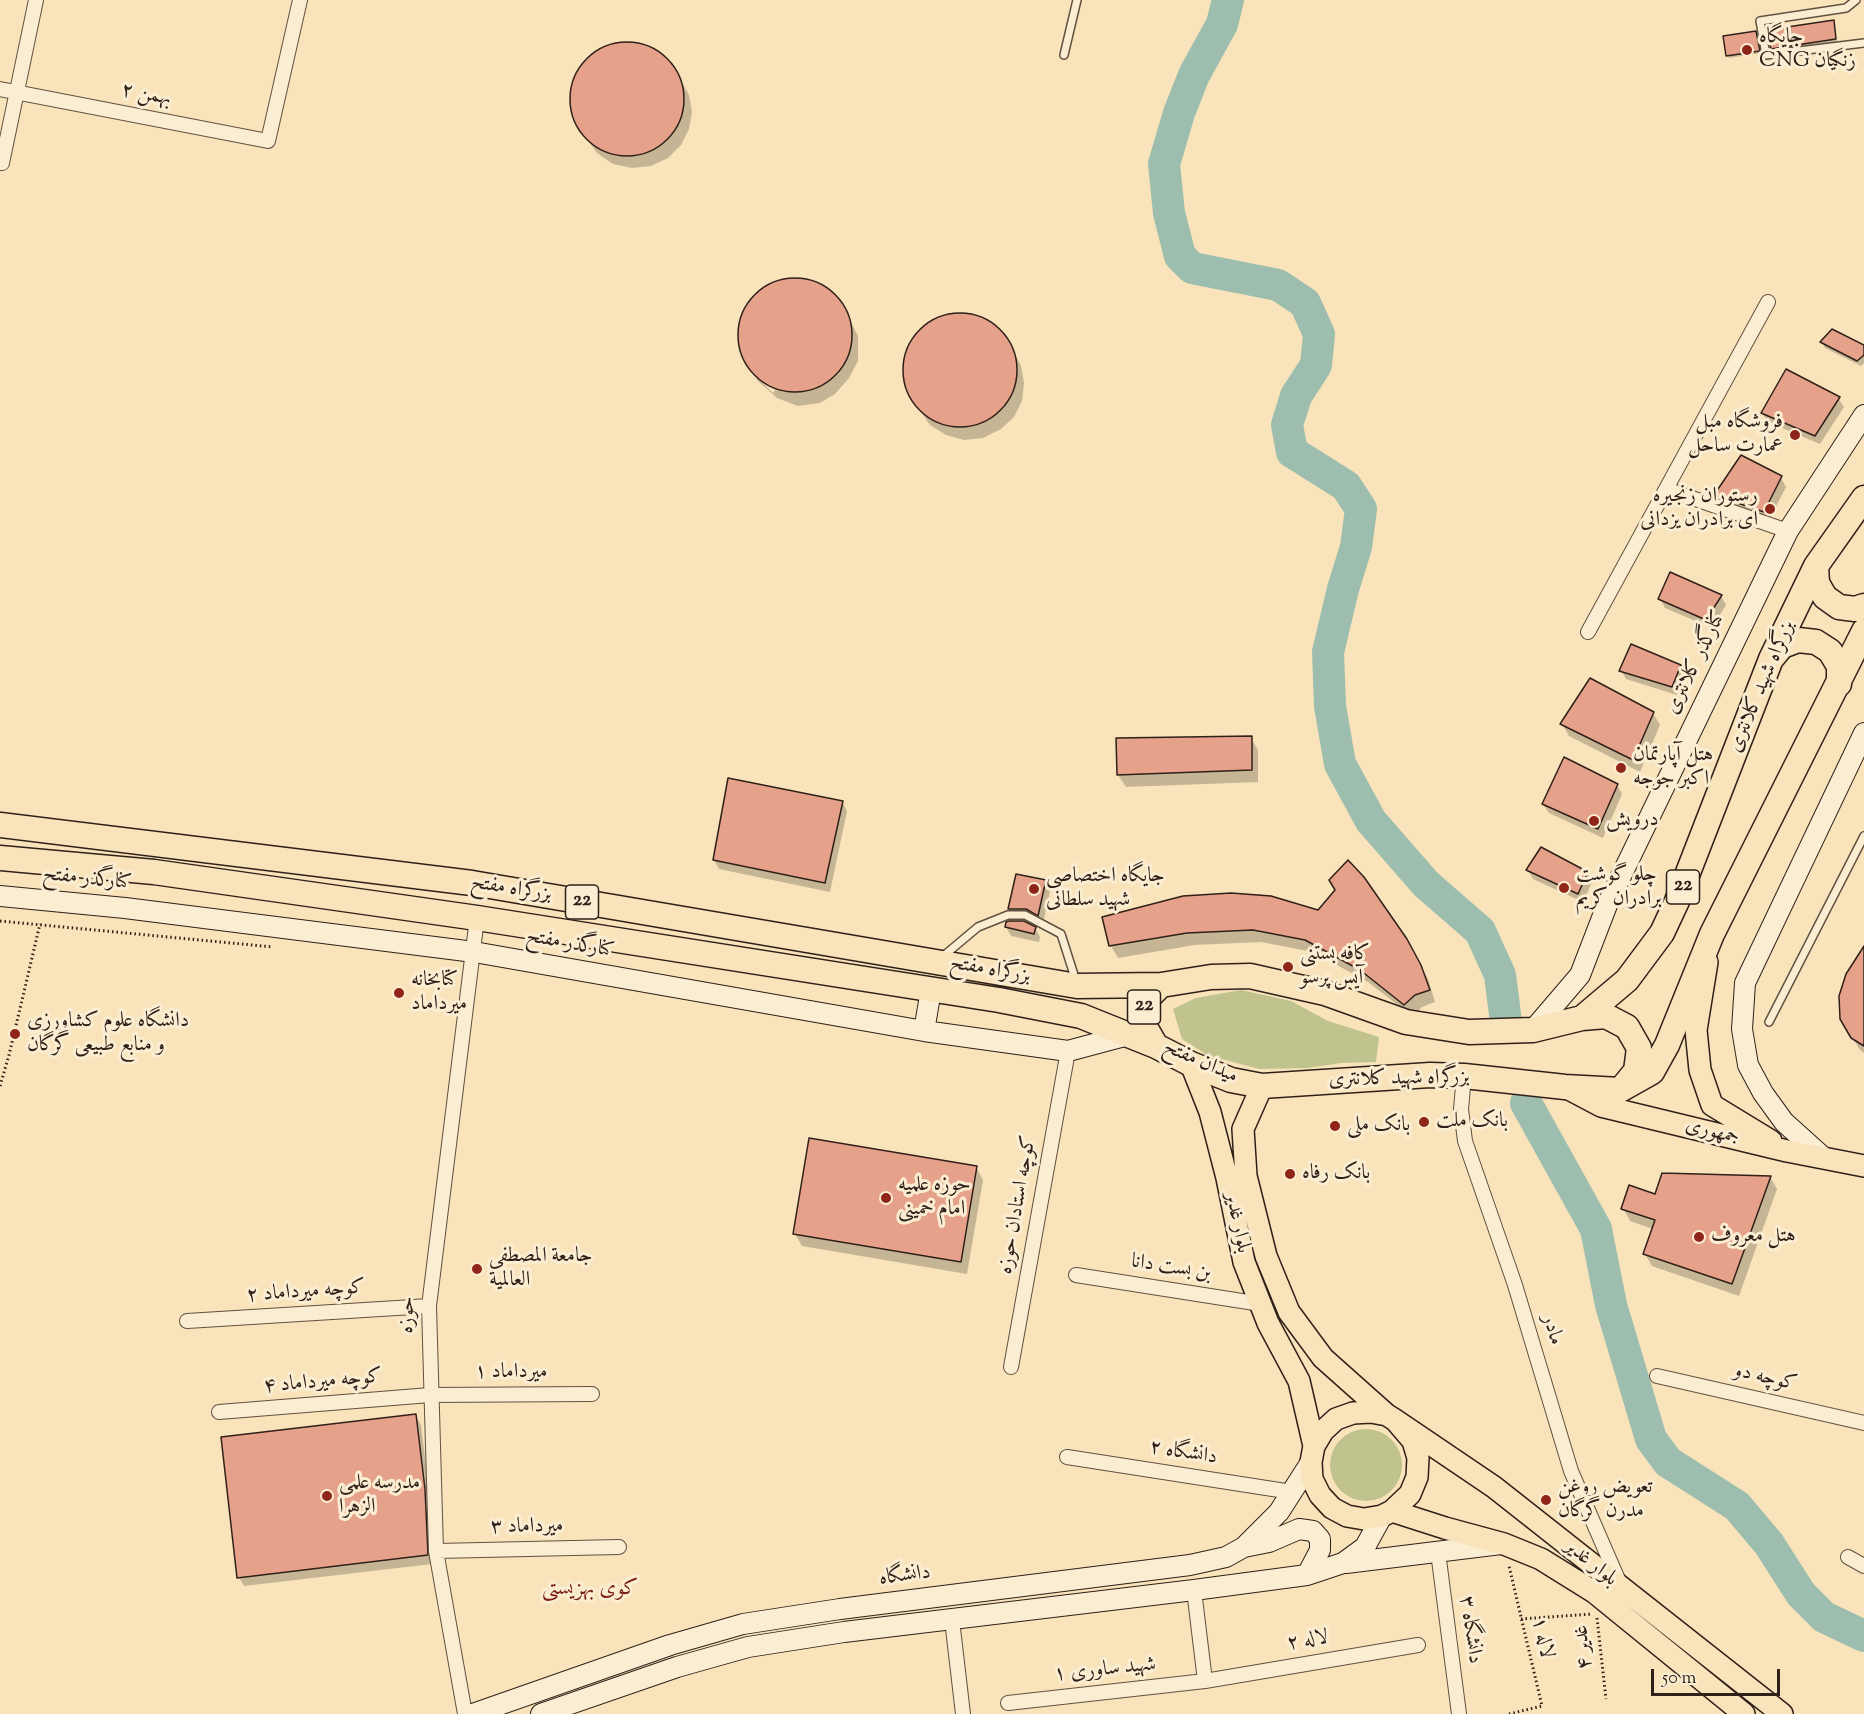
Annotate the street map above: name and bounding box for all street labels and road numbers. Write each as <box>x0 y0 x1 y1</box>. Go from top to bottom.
street label: بهمن ۲ <box>119 79 173 113</box>
street label: کنارگذر کلانتری <box>1661 607 1733 719</box>
street label: بزرگراه شهید کلانتری <box>1724 617 1802 757</box>
street label: کنارگذر مفتح <box>41 863 133 897</box>
road number: 22 <box>1666 870 1700 904</box>
street label: بزرگراه مفتح <box>469 871 553 909</box>
road number: 22 <box>566 885 598 919</box>
street label: کنارگذر مفتح <box>524 925 616 965</box>
street label: بزرگراه مفتح <box>948 952 1032 990</box>
road number: 22 <box>1128 990 1160 1024</box>
street label: میدان مفتح <box>1159 1035 1241 1091</box>
street label: بزرگراه شهید کلانتری <box>1328 1066 1470 1094</box>
street label: جمهوری <box>1682 1114 1742 1152</box>
street label: کوچه استادان حوزه <box>994 1134 1044 1276</box>
street label: بلوار غدیر <box>1217 1190 1255 1256</box>
street label: بن بست دانا <box>1129 1250 1213 1288</box>
street label: کوچه میرداماد ۲ <box>246 1276 366 1310</box>
street label: حوزه <box>396 1296 422 1334</box>
street label: مادر <box>1535 1312 1567 1348</box>
street label: ۱ میرداماد <box>475 1360 547 1386</box>
street label: کوچه دو <box>1731 1360 1799 1398</box>
street label: کوچه میرداماد ۴ <box>263 1365 383 1401</box>
street label: دانشگاه ۲ <box>1147 1436 1219 1472</box>
street label: ۳ میرداماد <box>490 1515 564 1541</box>
street label: بلوار غدیر <box>1558 1535 1622 1593</box>
street label: دانشگاه <box>878 1561 932 1593</box>
street label: ۳ دانشگاه <box>1452 1594 1486 1666</box>
street label: ۱ لاله <box>1524 1615 1558 1661</box>
street label: ۴ غدیر <box>1570 1623 1600 1671</box>
street label: ۲ لاله <box>1285 1626 1331 1658</box>
street label: ۱ شهید ساوری <box>1053 1653 1157 1689</box>

